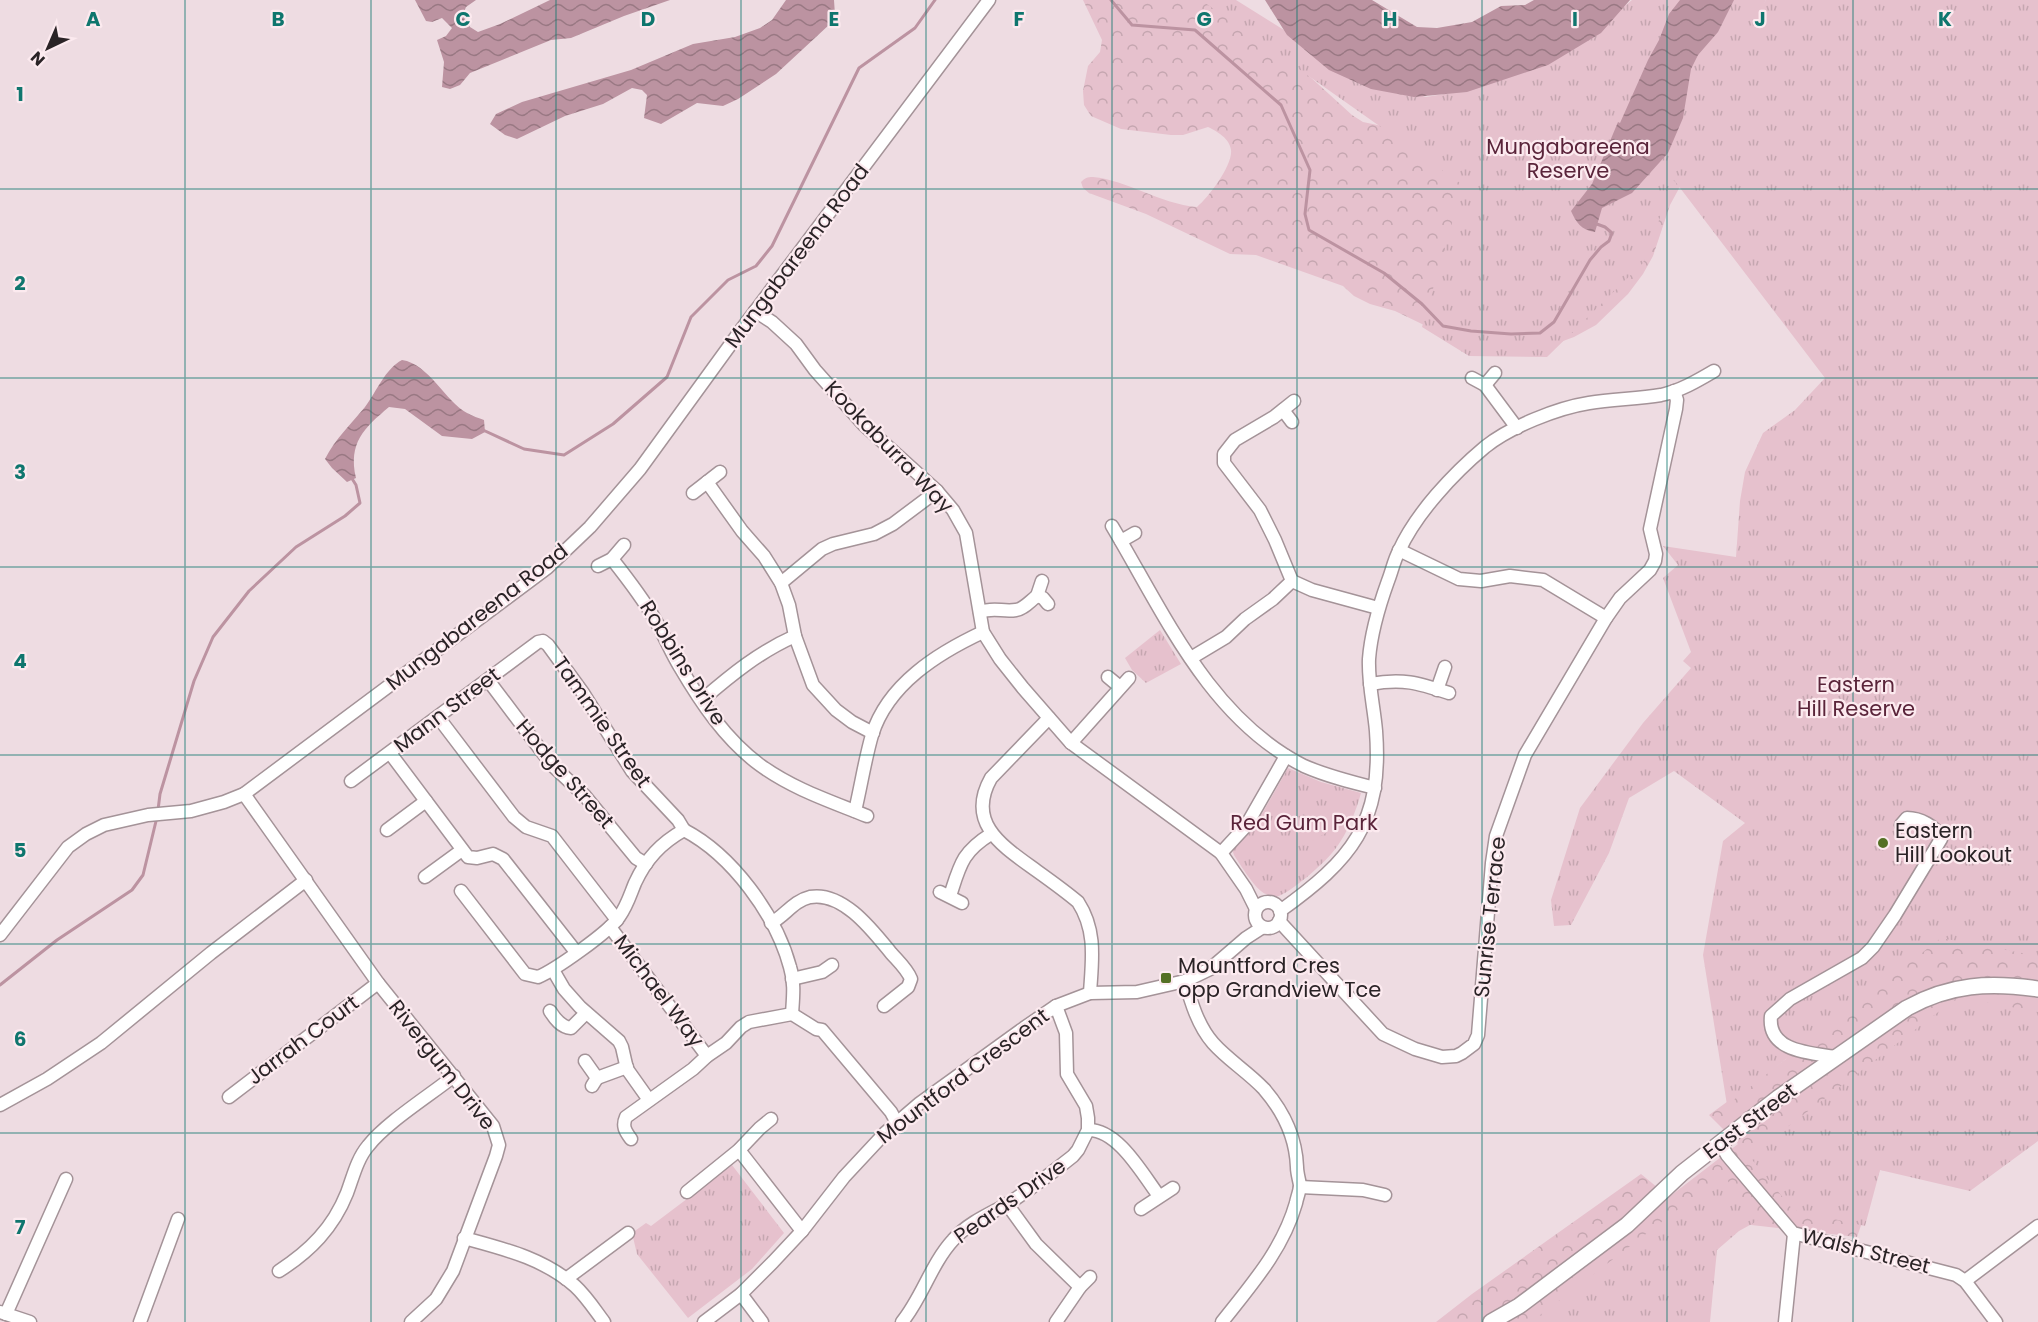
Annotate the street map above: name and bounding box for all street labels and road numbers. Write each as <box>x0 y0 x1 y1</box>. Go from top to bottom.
street label: Mungabareena Road <box>718 158 875 354</box>
street label: Kookaburra Way <box>818 374 960 519</box>
street label: Mungabareena Road <box>380 536 574 697</box>
street label: Robbins Drive <box>633 595 733 731</box>
street label: Tammie Street <box>546 650 658 793</box>
street label: Mann Street <box>388 660 506 759</box>
street label: Hodge Street <box>510 713 621 835</box>
street label: Sunrise Terrace <box>1467 835 1512 999</box>
street label: Michael Way <box>608 928 711 1053</box>
street label: Jarrah Court <box>241 988 364 1091</box>
street label: Rivergum Drive <box>382 993 502 1136</box>
street label: Mountford Crescent <box>871 1001 1055 1150</box>
street label: East Street <box>1697 1076 1803 1165</box>
street label: Peards Drive <box>948 1151 1072 1250</box>
street label: Walsh Street <box>1799 1221 1933 1280</box>

